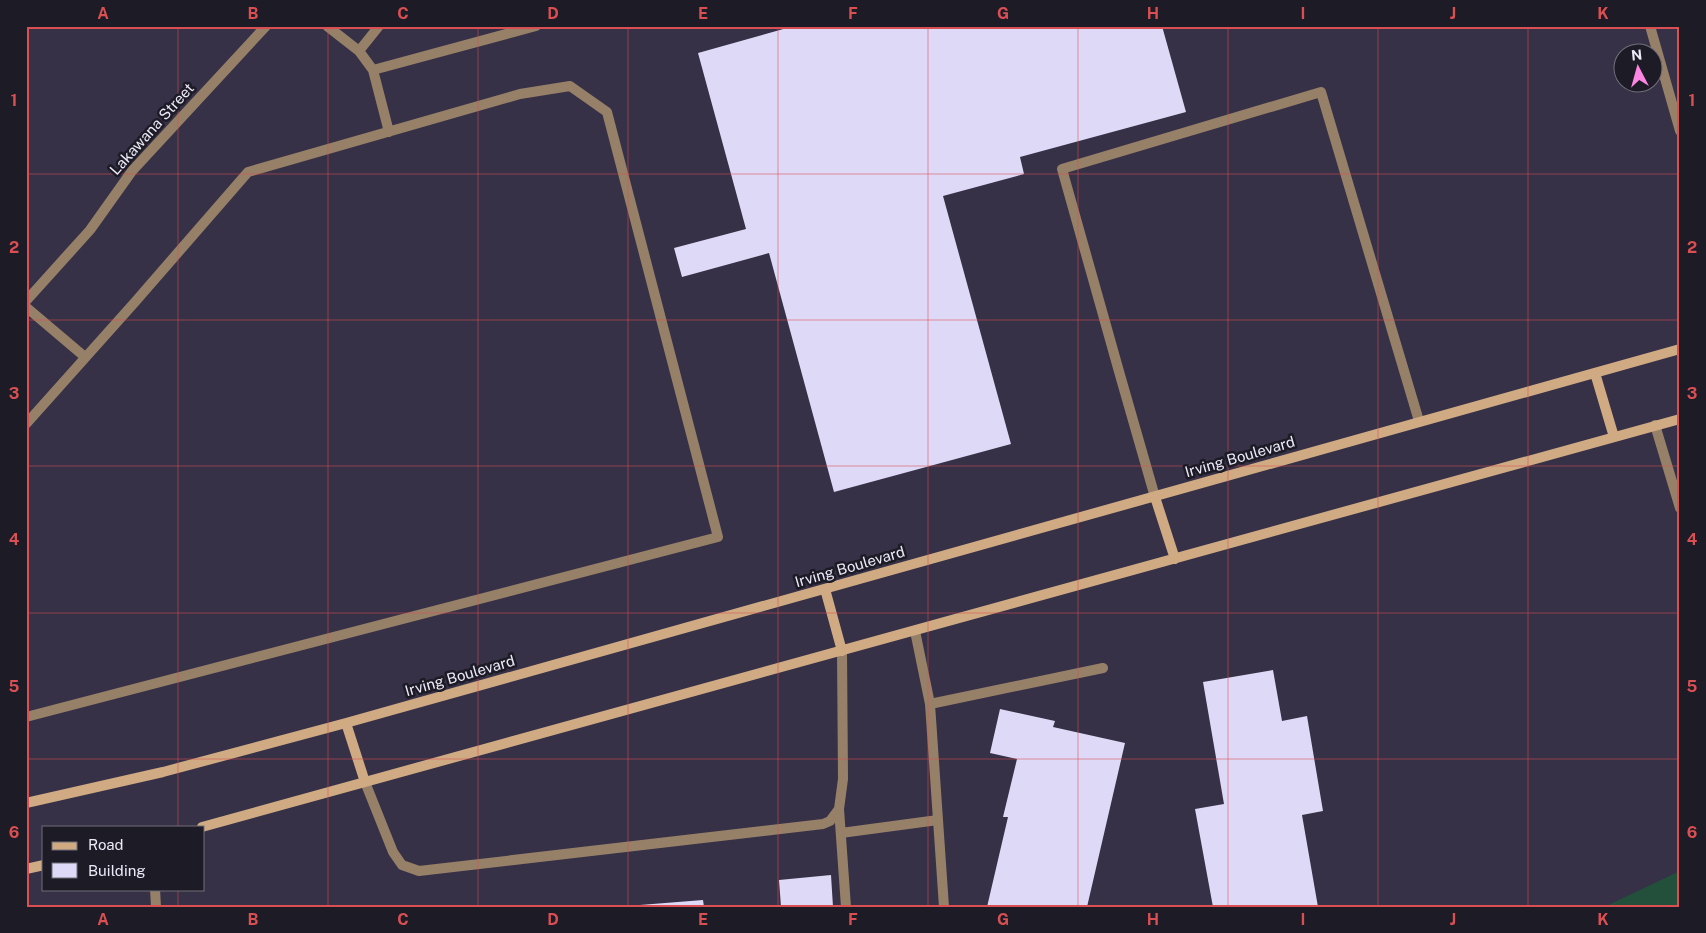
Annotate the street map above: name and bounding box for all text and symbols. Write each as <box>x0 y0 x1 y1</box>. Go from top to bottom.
text: A <box>97 4 109 23</box>
text: B <box>248 4 259 23</box>
text: C <box>397 4 409 23</box>
text: D <box>547 4 559 23</box>
text: E <box>698 4 708 23</box>
text: F <box>848 4 858 23</box>
text: G <box>997 4 1009 23</box>
text: H <box>1147 4 1159 23</box>
text: I <box>1301 4 1305 23</box>
text: J <box>1450 4 1456 23</box>
text: K <box>1597 4 1609 23</box>
north arrow <box>1614 42 1664 92</box>
text: N <box>1630 47 1643 64</box>
street label: Lakawana Street <box>106 79 197 178</box>
text: 1 <box>11 91 17 110</box>
text: 1 <box>1689 91 1695 110</box>
text: 2 <box>9 238 19 257</box>
text: 2 <box>1687 238 1697 257</box>
text: 3 <box>9 384 19 403</box>
text: 3 <box>1687 384 1697 403</box>
street label: Irving Boulevard <box>1183 433 1297 480</box>
text: 4 <box>9 530 20 549</box>
text: 4 <box>1687 530 1698 549</box>
street label: Irving Boulevard <box>793 543 907 590</box>
street label: Irving Boulevard <box>403 652 517 699</box>
text: 5 <box>9 677 20 696</box>
text: 5 <box>1687 677 1698 696</box>
text: 6 <box>9 823 19 842</box>
text: 6 <box>1687 823 1697 842</box>
legend <box>42 826 205 890</box>
text: Road <box>88 836 124 853</box>
text: Building <box>88 862 146 879</box>
text: A <box>97 910 109 929</box>
text: B <box>248 910 259 929</box>
text: C <box>397 910 409 929</box>
text: D <box>547 910 559 929</box>
text: E <box>698 910 708 929</box>
text: F <box>848 910 858 929</box>
text: G <box>997 910 1009 929</box>
text: H <box>1147 910 1159 929</box>
text: I <box>1301 910 1305 929</box>
text: J <box>1450 910 1456 929</box>
text: K <box>1597 910 1609 929</box>

